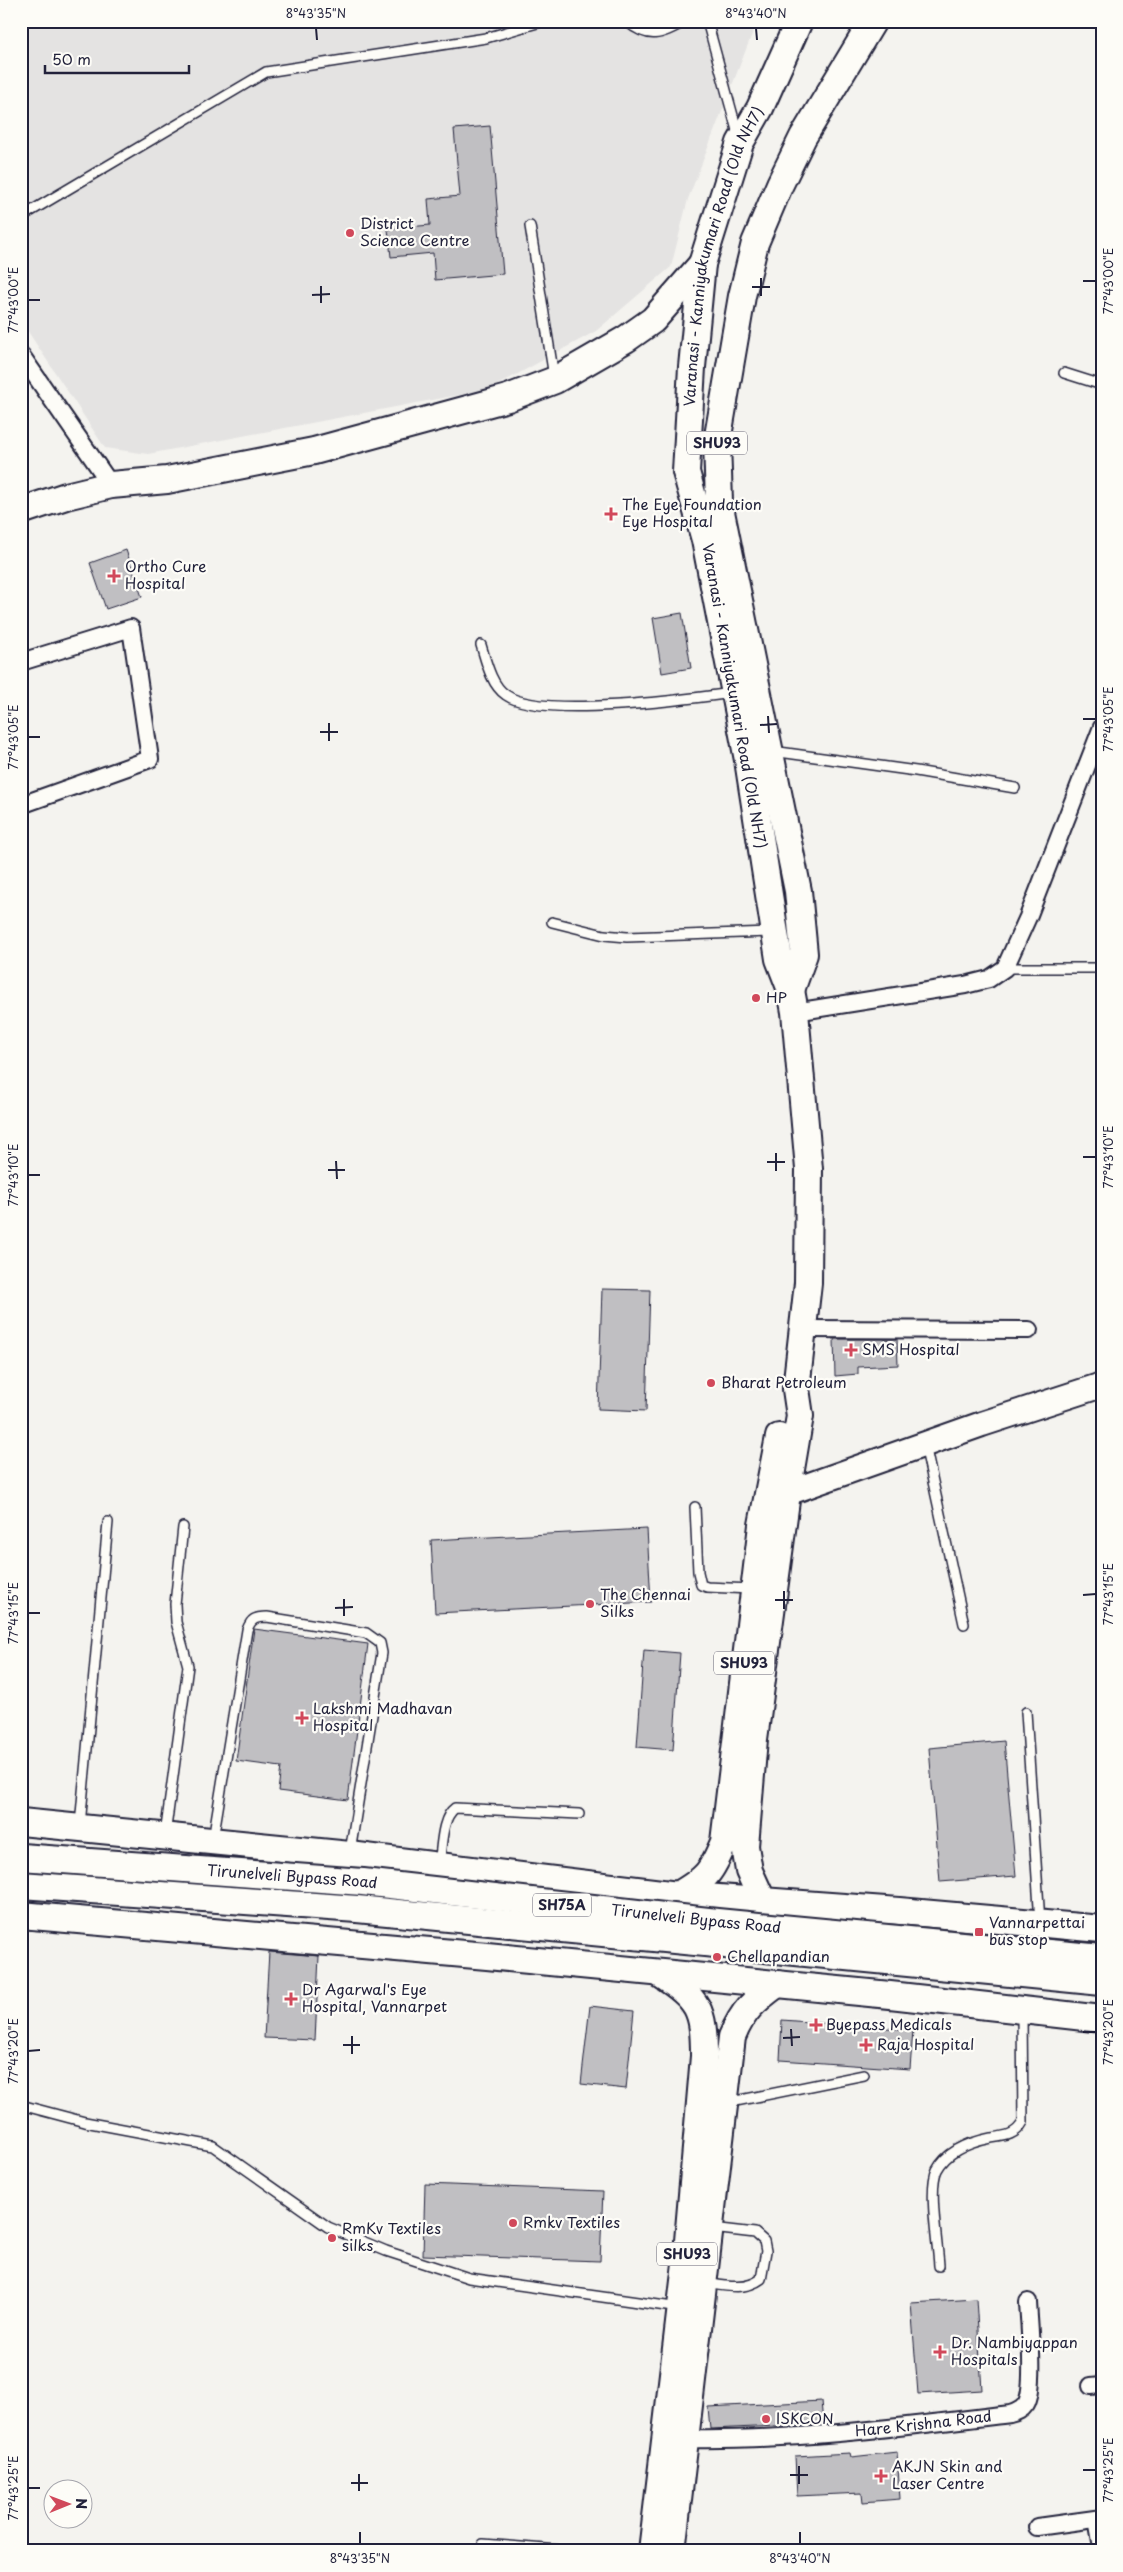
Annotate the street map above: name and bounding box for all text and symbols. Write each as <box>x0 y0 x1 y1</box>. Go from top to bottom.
text: 8°43'35"N <box>286 4 346 22</box>
text: 8°43'40"N <box>725 4 787 22</box>
scale bar <box>45 42 189 74</box>
text: 50 m <box>52 47 91 70</box>
street label: Varanasi - Kanniyakumari Road (Old NH7) <box>677 102 769 407</box>
place label: District Science Centre <box>360 211 469 251</box>
marker: District Science Centre <box>344 227 356 239</box>
text: 77°43'00"E <box>1099 248 1117 314</box>
text: 77°43'00"E <box>4 267 22 333</box>
road number: SHU93 <box>687 432 747 454</box>
place label: The Eye Foundation Eye Hospital <box>622 492 762 532</box>
marker: The Eye Foundation Eye Hospital <box>604 507 618 521</box>
street label: Varanasi - Kanniyakumari Road (Old NH7) <box>697 541 774 850</box>
place label: Ortho Cure Hospital <box>125 554 206 594</box>
marker: Ortho Cure Hospital <box>107 569 121 583</box>
text: 77°43'05"E <box>1099 686 1117 752</box>
text: 77°43'05"E <box>4 704 22 770</box>
place label: HP <box>766 985 787 1008</box>
marker: HP <box>750 992 762 1004</box>
text: 77°43'10"E <box>1099 1125 1117 1189</box>
text: 77°43'10"E <box>4 1143 22 1207</box>
place label: SMS Hospital <box>862 1337 960 1360</box>
marker: SMS Hospital <box>844 1343 858 1357</box>
place label: Bharat Petroleum <box>721 1370 847 1393</box>
marker: Bharat Petroleum <box>705 1377 717 1389</box>
text: 77°43'15"E <box>1099 1563 1117 1625</box>
text: 77°43'15"E <box>4 1582 22 1644</box>
place label: The Chennai Silks <box>600 1582 691 1622</box>
marker: The Chennai Silks <box>584 1598 596 1610</box>
road number: SHU93 <box>714 1652 774 1675</box>
place label: Lakshmi Madhavan Hospital <box>313 1696 453 1736</box>
marker: Lakshmi Madhavan Hospital <box>295 1711 309 1725</box>
street label: Tirunelveli Bypass Road <box>206 1858 379 1894</box>
road number: SH75A <box>533 1894 591 1916</box>
street label: Tirunelveli Bypass Road <box>610 1897 782 1938</box>
place label: Vannarpettai bus stop <box>989 1910 1085 1950</box>
marker: Vannarpettai bus stop <box>973 1926 985 1938</box>
place label: Chellapandian <box>727 1944 830 1967</box>
marker: Chellapandian <box>711 1951 723 1963</box>
place label: Dr Agarwal's Eye Hospital, Vannarpet <box>302 1977 447 2017</box>
marker: Dr Agarwal's Eye Hospital, Vannarpet <box>284 1992 298 2006</box>
text: 77°43'20"E <box>1099 1999 1117 2065</box>
place label: Byepass Medicals <box>826 2012 952 2035</box>
text: 77°43'20"E <box>4 2018 22 2084</box>
marker: Byepass Medicals <box>810 2019 822 2031</box>
place label: Raja Hospital <box>877 2032 974 2055</box>
marker: Raja Hospital <box>859 2038 873 2052</box>
place label: Rmkv Textiles <box>523 2210 620 2233</box>
place label: RmKv Textiles silks <box>342 2216 441 2256</box>
marker: Rmkv Textiles <box>507 2217 519 2229</box>
marker: RmKv Textiles silks <box>326 2232 338 2244</box>
road number: SHU93 <box>657 2242 717 2266</box>
place label: Dr. Nambiyappan Hospitals <box>951 2330 1078 2370</box>
marker: Dr. Nambiyappan Hospitals <box>933 2345 947 2359</box>
street label: Hare Krishna Road <box>854 2403 993 2441</box>
place label: ISKCON <box>776 2406 834 2429</box>
marker: ISKCON <box>760 2413 772 2425</box>
text: 77°43'25"E <box>1099 2437 1117 2503</box>
place label: AKJN Skin and Laser Centre <box>892 2454 1002 2494</box>
text: 77°43'25"E <box>4 2455 22 2521</box>
marker: AKJN Skin and Laser Centre <box>874 2469 888 2483</box>
north arrow <box>42 2480 92 2530</box>
text: N <box>71 2498 92 2509</box>
text: 8°43'35"N <box>330 2549 390 2567</box>
text: 8°43'40"N <box>769 2549 831 2567</box>

